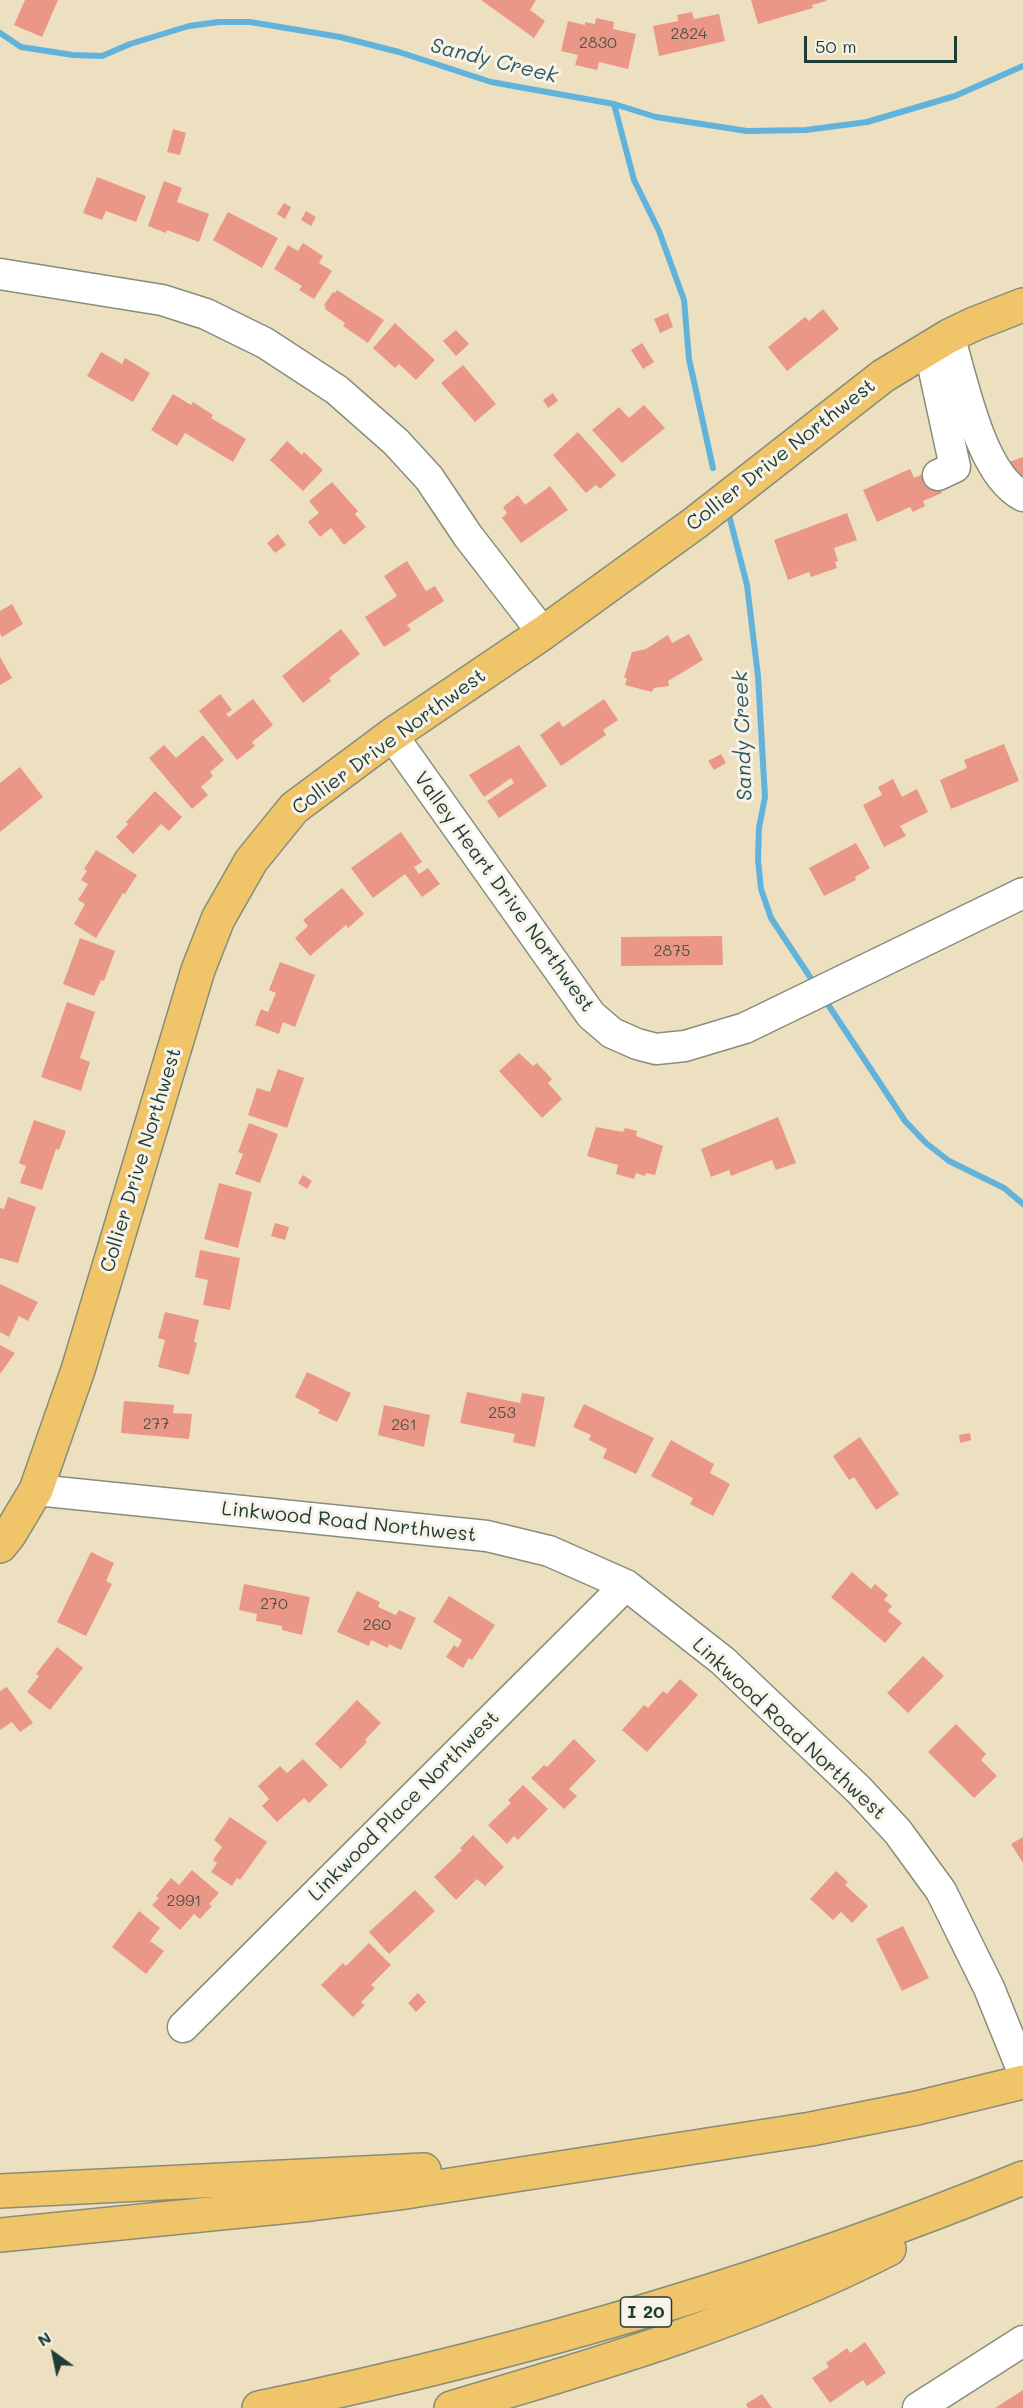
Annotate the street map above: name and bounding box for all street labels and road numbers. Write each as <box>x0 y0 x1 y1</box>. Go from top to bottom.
street label: Collier Drive Northwest <box>682 374 880 536</box>
street label: Collier Drive Northwest <box>287 664 491 820</box>
street label: Valley Heart Drive Northwest <box>409 767 599 1017</box>
street label: Collier Drive Northwest <box>95 1045 187 1275</box>
street label: Linkwood Road Northwest <box>220 1497 478 1547</box>
street label: Linkwood Road Northwest <box>687 1633 891 1825</box>
street label: Linkwood Place Northwest <box>304 1706 504 1906</box>
road number: I 20 <box>620 2297 672 2327</box>

